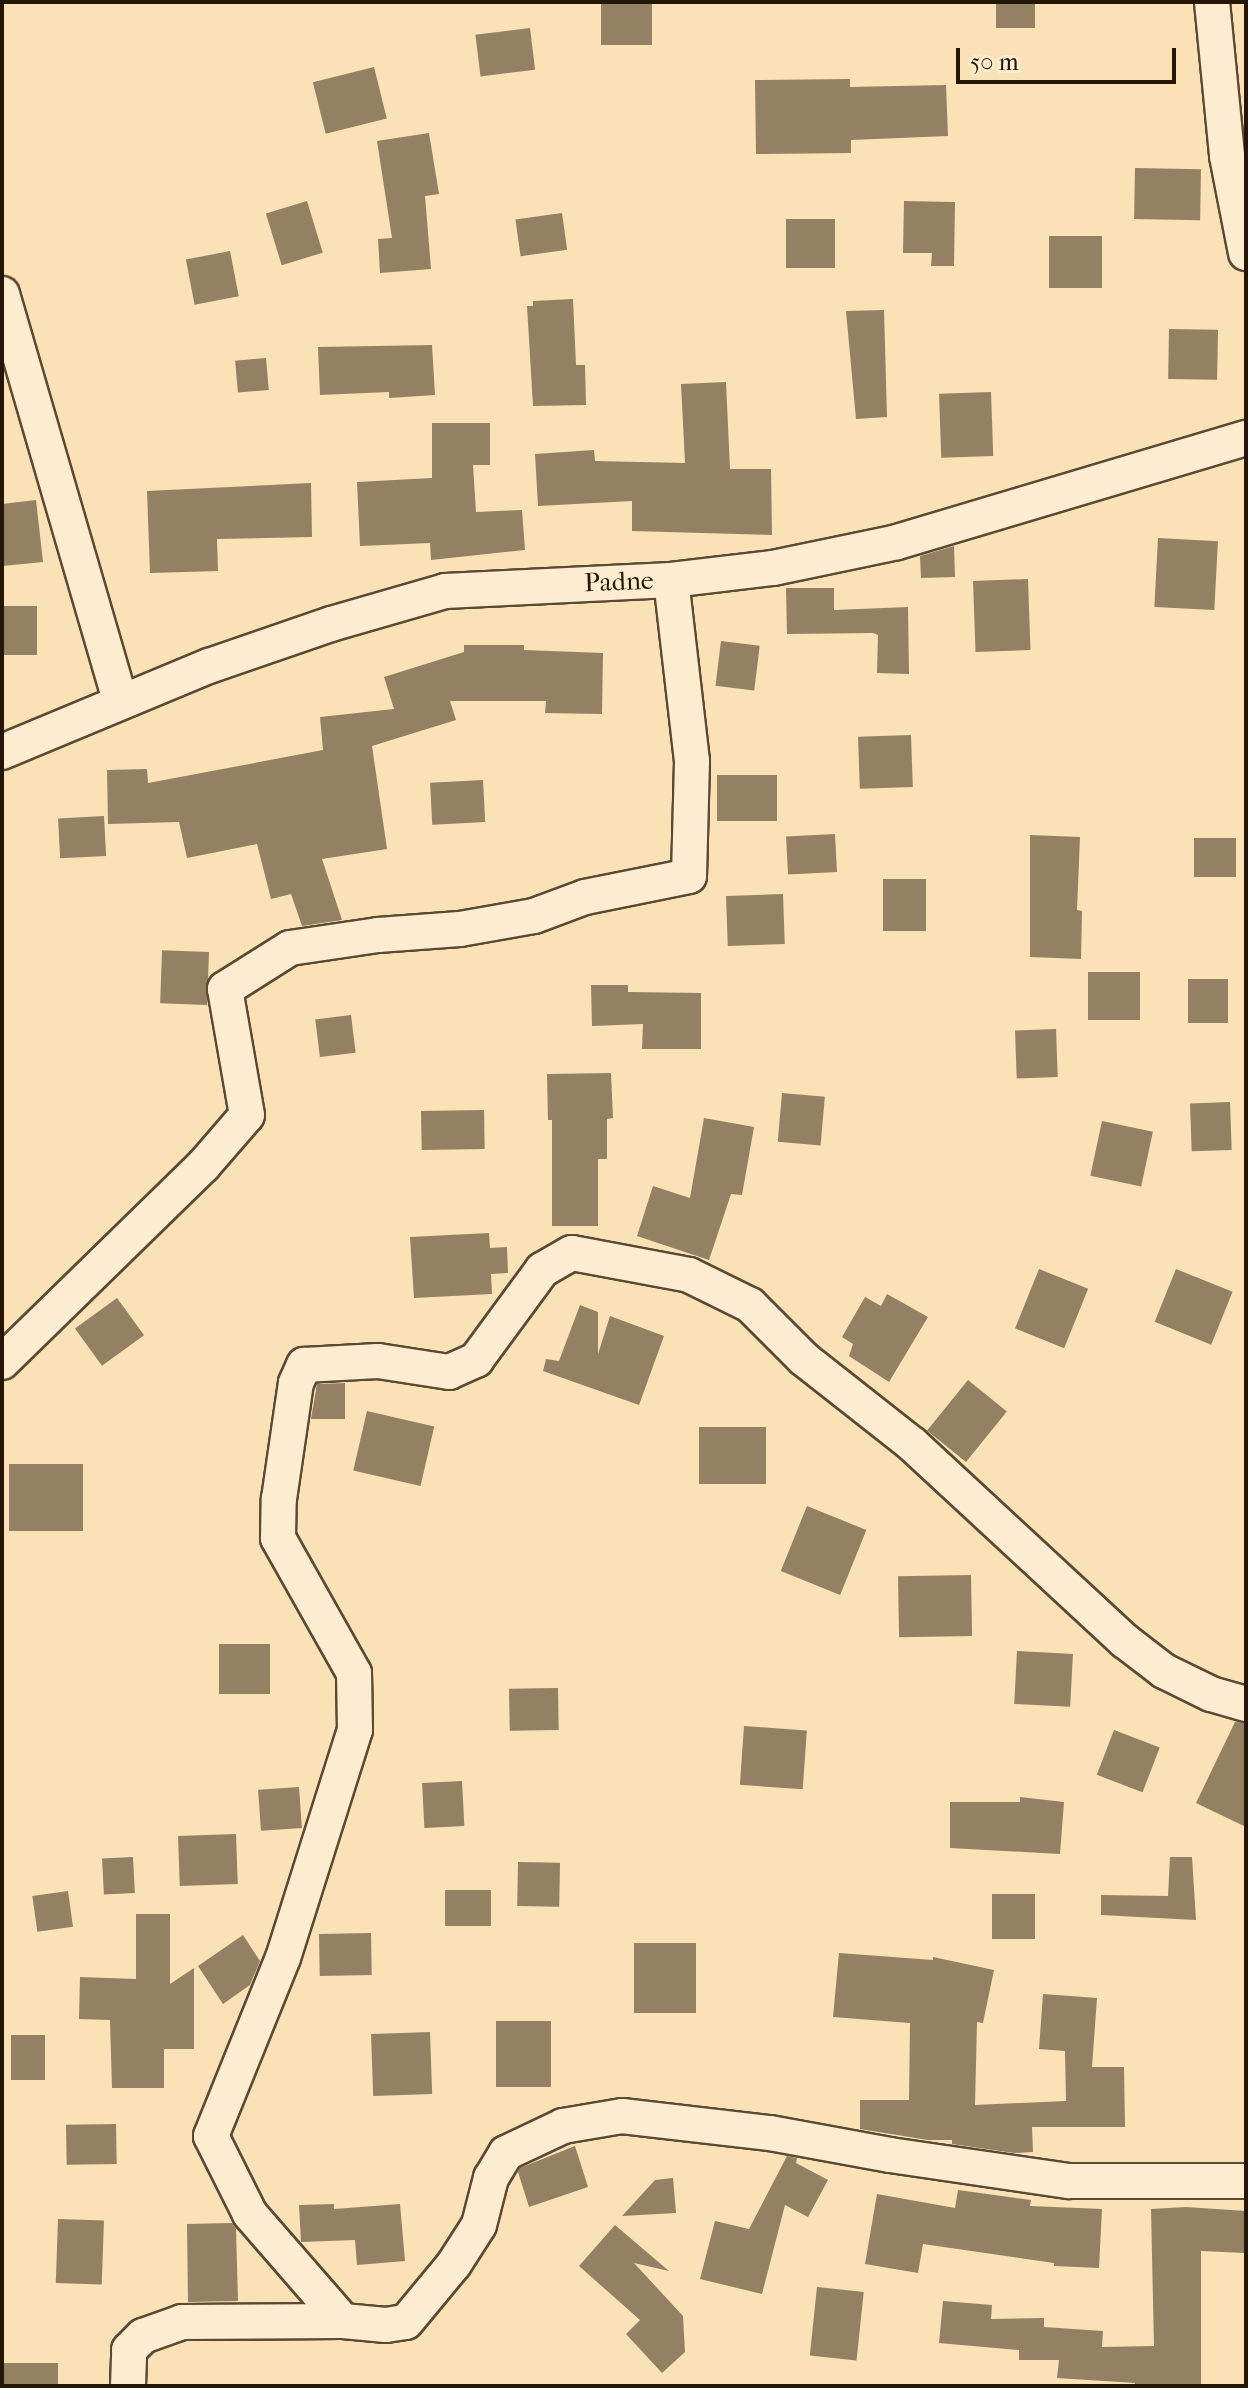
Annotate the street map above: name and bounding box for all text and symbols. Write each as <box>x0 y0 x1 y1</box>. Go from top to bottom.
scale bar <box>960 32 1180 82</box>
text: 50 m <box>970 48 1019 76</box>
street label: Padne <box>584 565 654 599</box>

